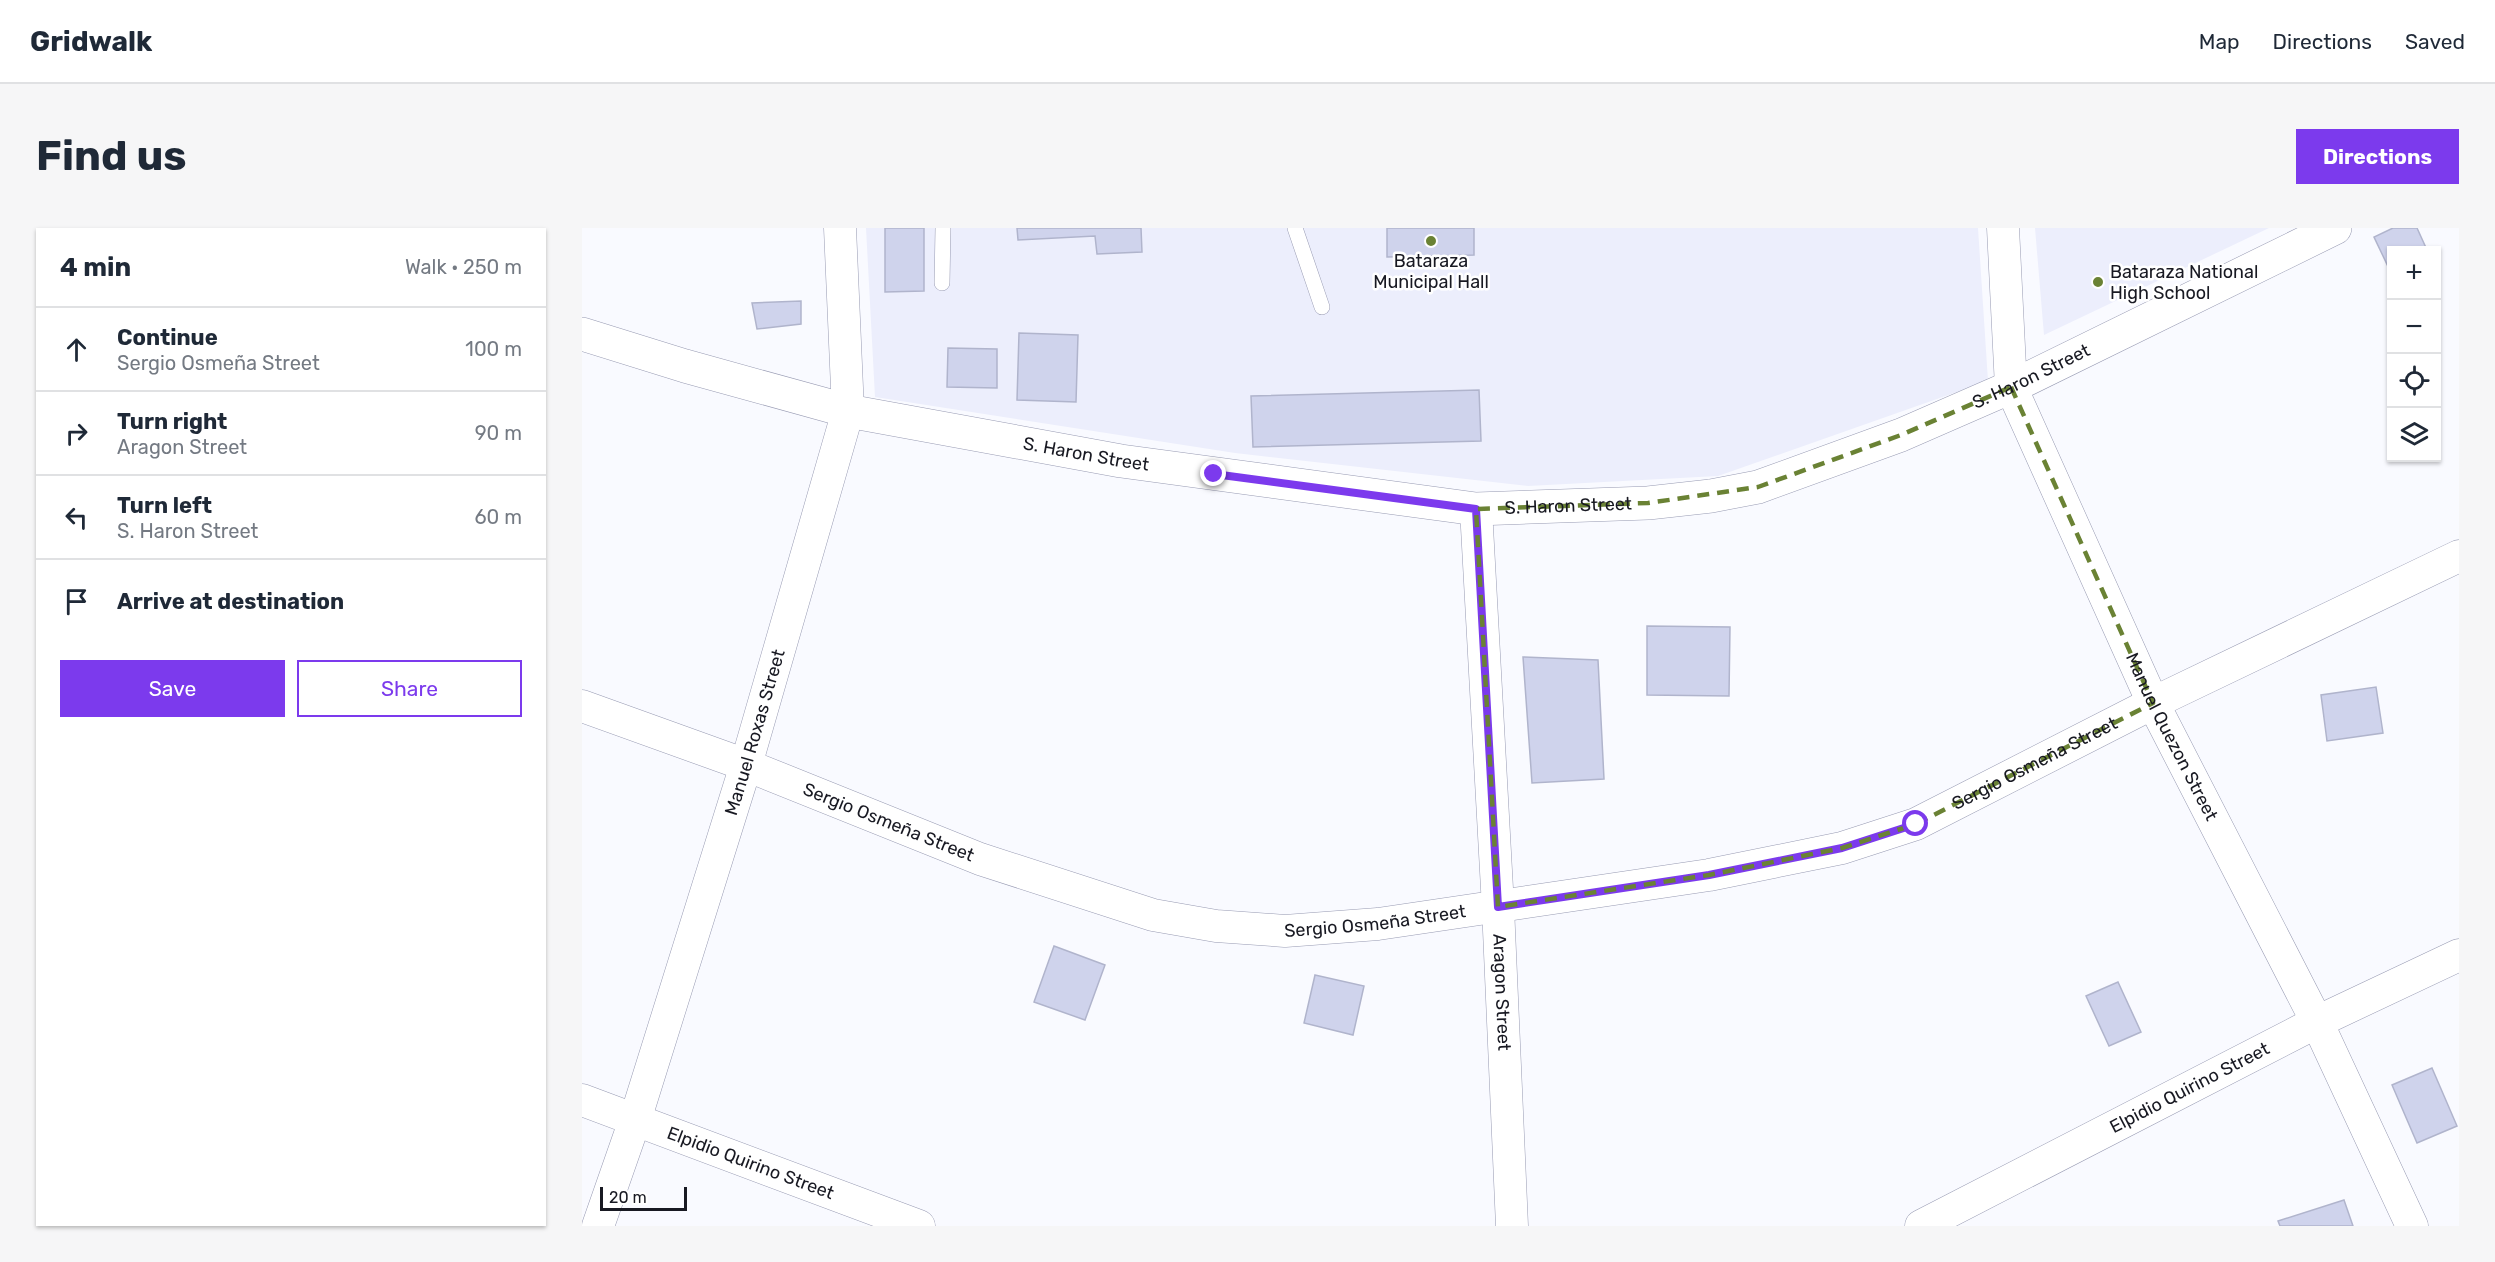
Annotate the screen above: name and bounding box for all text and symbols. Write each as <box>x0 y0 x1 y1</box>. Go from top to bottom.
text: Gridwalk <box>30 25 152 58</box>
text: Map <box>2199 29 2240 54</box>
text: Directions <box>2273 29 2372 54</box>
text: Saved <box>2405 29 2465 54</box>
button: Directions <box>2296 129 2459 184</box>
text: Find us <box>36 131 187 181</box>
marker: Bataraza Municipal Hall <box>1424 234 1438 248</box>
map controls <box>2387 246 2441 462</box>
button: + <box>2387 246 2441 300</box>
place label: Bataraza Municipal Hall <box>1373 250 1489 293</box>
text: 4 min <box>60 252 131 283</box>
text: Walk · 250 m <box>405 255 522 279</box>
place label: Bataraza National High School <box>2110 261 2258 304</box>
marker: Bataraza National High School <box>2091 275 2105 289</box>
button: − <box>2387 300 2441 354</box>
text: Continue <box>117 324 218 351</box>
icon: ahead <box>60 333 93 366</box>
text: 100 m <box>465 337 522 361</box>
street label: S. Haron Street <box>1969 339 2093 413</box>
text: Sergio Osmeña Street <box>117 351 320 375</box>
button: locate <box>2387 354 2441 408</box>
text: Turn right <box>117 408 227 435</box>
button: layers <box>2387 408 2441 462</box>
icon: right <box>60 417 93 450</box>
text: 90 m <box>475 421 522 445</box>
street label: S. Haron Street <box>1021 432 1150 476</box>
text: Aragon Street <box>117 435 247 459</box>
route end <box>1200 460 1226 486</box>
text: Turn left <box>117 492 212 519</box>
street label: S. Haron Street <box>1504 493 1632 519</box>
icon: left <box>60 501 93 534</box>
text: 60 m <box>475 505 522 529</box>
text: S. Haron Street <box>117 519 258 543</box>
icon: arrive <box>60 585 93 618</box>
text: Arrive at destination <box>117 588 344 615</box>
street label: Manuel Roxas Street <box>720 647 790 818</box>
street label: Manuel Quezon Street <box>2121 649 2223 824</box>
button: Save <box>60 660 285 717</box>
button: Share <box>297 660 522 717</box>
street label: Sergio Osmeña Street <box>1948 712 2121 815</box>
street label: Sergio Osmeña Street <box>800 778 977 867</box>
route start <box>1902 810 1928 836</box>
street label: Sergio Osmeña Street <box>1283 900 1467 942</box>
street label: Aragon Street <box>1488 933 1515 1051</box>
street label: Elpidio Quirino Street <box>2106 1037 2273 1138</box>
street label: Elpidio Quirino Street <box>664 1122 837 1204</box>
scale bar <box>600 1184 687 1212</box>
text: 20 m <box>609 1188 647 1207</box>

